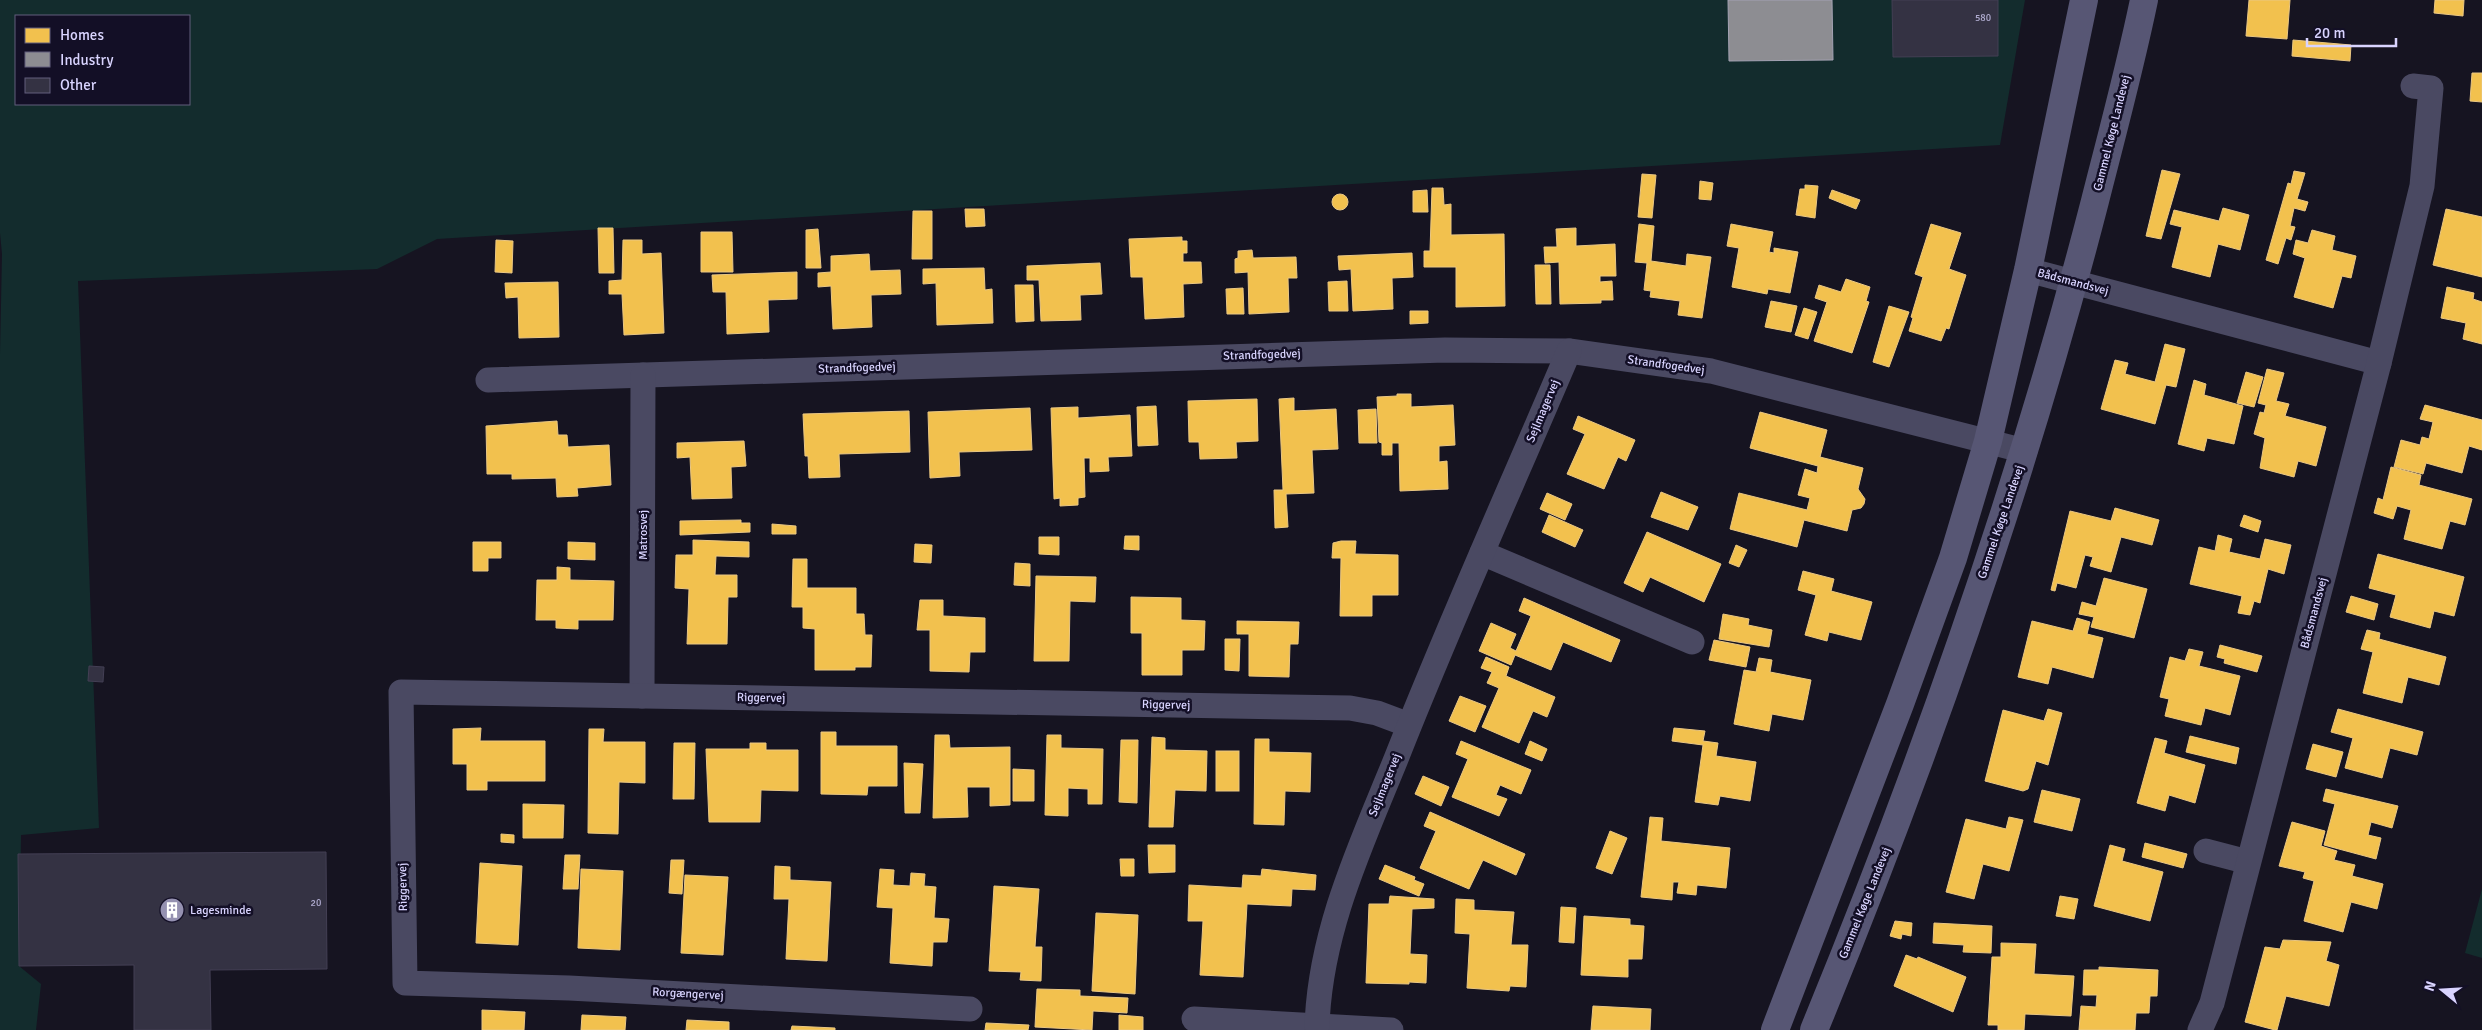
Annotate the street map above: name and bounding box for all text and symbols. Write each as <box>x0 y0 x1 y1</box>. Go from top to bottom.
house number: 580 <box>1975 12 1991 24</box>
legend <box>15 15 190 105</box>
scale bar <box>2307 15 2396 47</box>
text: 20 m <box>2314 24 2345 42</box>
text: Homes <box>60 26 104 44</box>
text: Industry <box>60 51 113 69</box>
street label: Gammel Køge Landevej <box>2090 73 2134 193</box>
text: Other <box>60 76 97 94</box>
street label: Bådsmandsvej <box>2036 265 2110 299</box>
street label: Strandfogedvej <box>1223 346 1301 364</box>
street label: Strandfogedvej <box>1626 352 1706 378</box>
street label: Strandfogedvej <box>818 359 896 377</box>
street label: Sejlmagervej <box>1523 377 1563 445</box>
street label: Gammel Køge Landevej <box>1975 463 2027 581</box>
street label: Matrosvej <box>636 510 651 560</box>
street label: Bådsmandsvej <box>2297 576 2331 650</box>
street label: Riggervej <box>737 690 785 706</box>
street label: Riggervej <box>1142 697 1190 713</box>
street label: Sejlmagervej <box>1366 751 1404 819</box>
street label: Gammel Køge Landevej <box>1836 845 1894 961</box>
street label: Riggervej <box>395 863 411 911</box>
building icon: Lagesminde <box>159 897 185 923</box>
house number: 20 <box>311 897 321 909</box>
place label: Lagesminde <box>190 903 252 918</box>
north arrow <box>2417 965 2467 1015</box>
text: N <box>2421 979 2440 993</box>
street label: Rorgængervej <box>652 985 724 1003</box>

